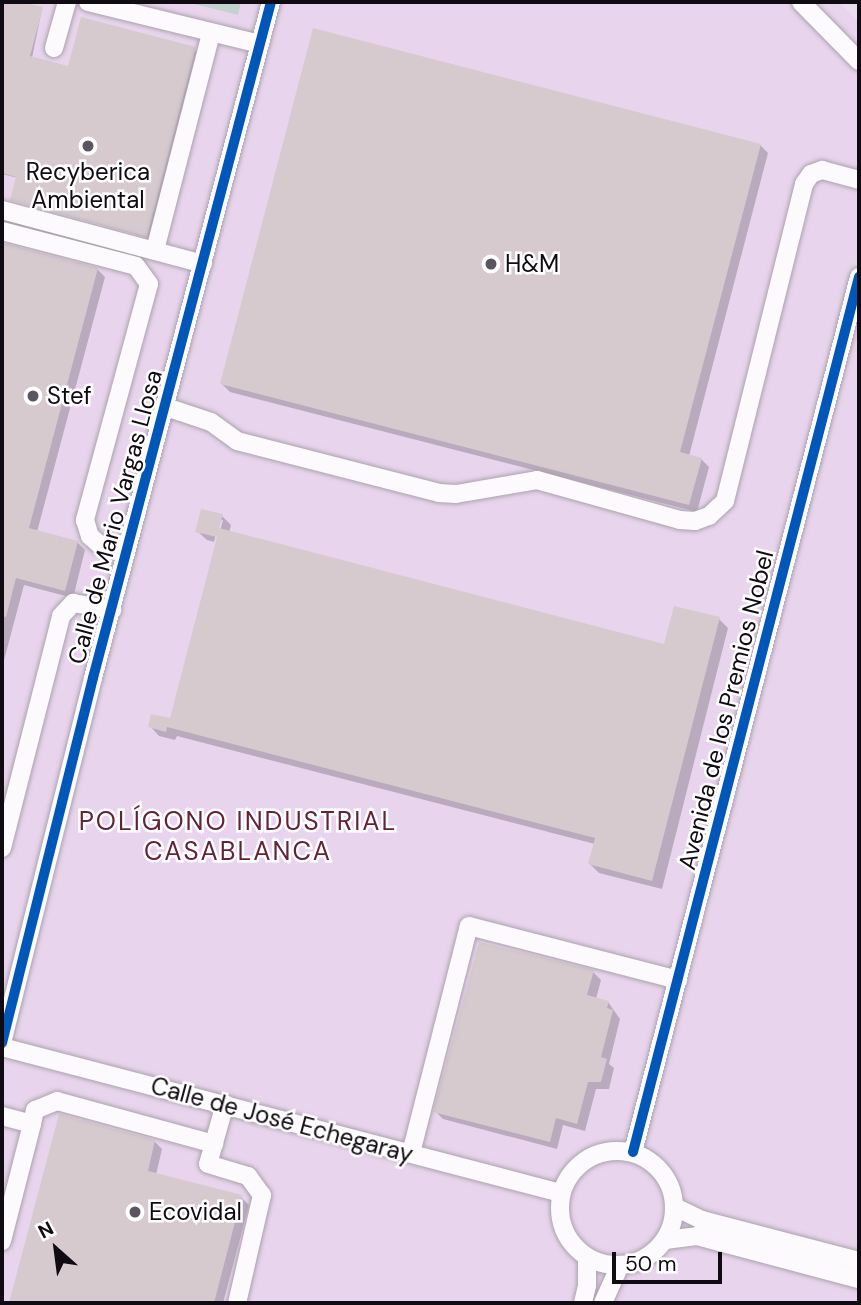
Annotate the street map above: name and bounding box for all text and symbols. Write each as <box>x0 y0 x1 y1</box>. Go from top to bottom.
marker: Recyberica Ambiental <box>80 138 96 154</box>
place label: Recyberica Ambiental <box>26 158 150 214</box>
place label: H&M <box>505 250 559 278</box>
marker: H&M <box>483 256 499 272</box>
street label: Calle de Mario Vargas Llosa <box>62 367 168 667</box>
place label: Stef <box>47 382 92 410</box>
marker: Stef <box>25 388 41 404</box>
street label: Avenida de los Premios Nobel <box>672 547 780 873</box>
district label: POLÍGONO INDUSTRIAL CASABLANCA <box>81 806 395 868</box>
street label: Calle de José Echegaray <box>148 1071 416 1169</box>
place label: Ecovidal <box>149 1198 242 1226</box>
marker: Ecovidal <box>127 1204 143 1220</box>
north arrow <box>21 1214 91 1284</box>
text: N <box>34 1216 58 1244</box>
scale bar <box>616 1238 726 1282</box>
text: 50 m <box>625 1250 676 1278</box>

